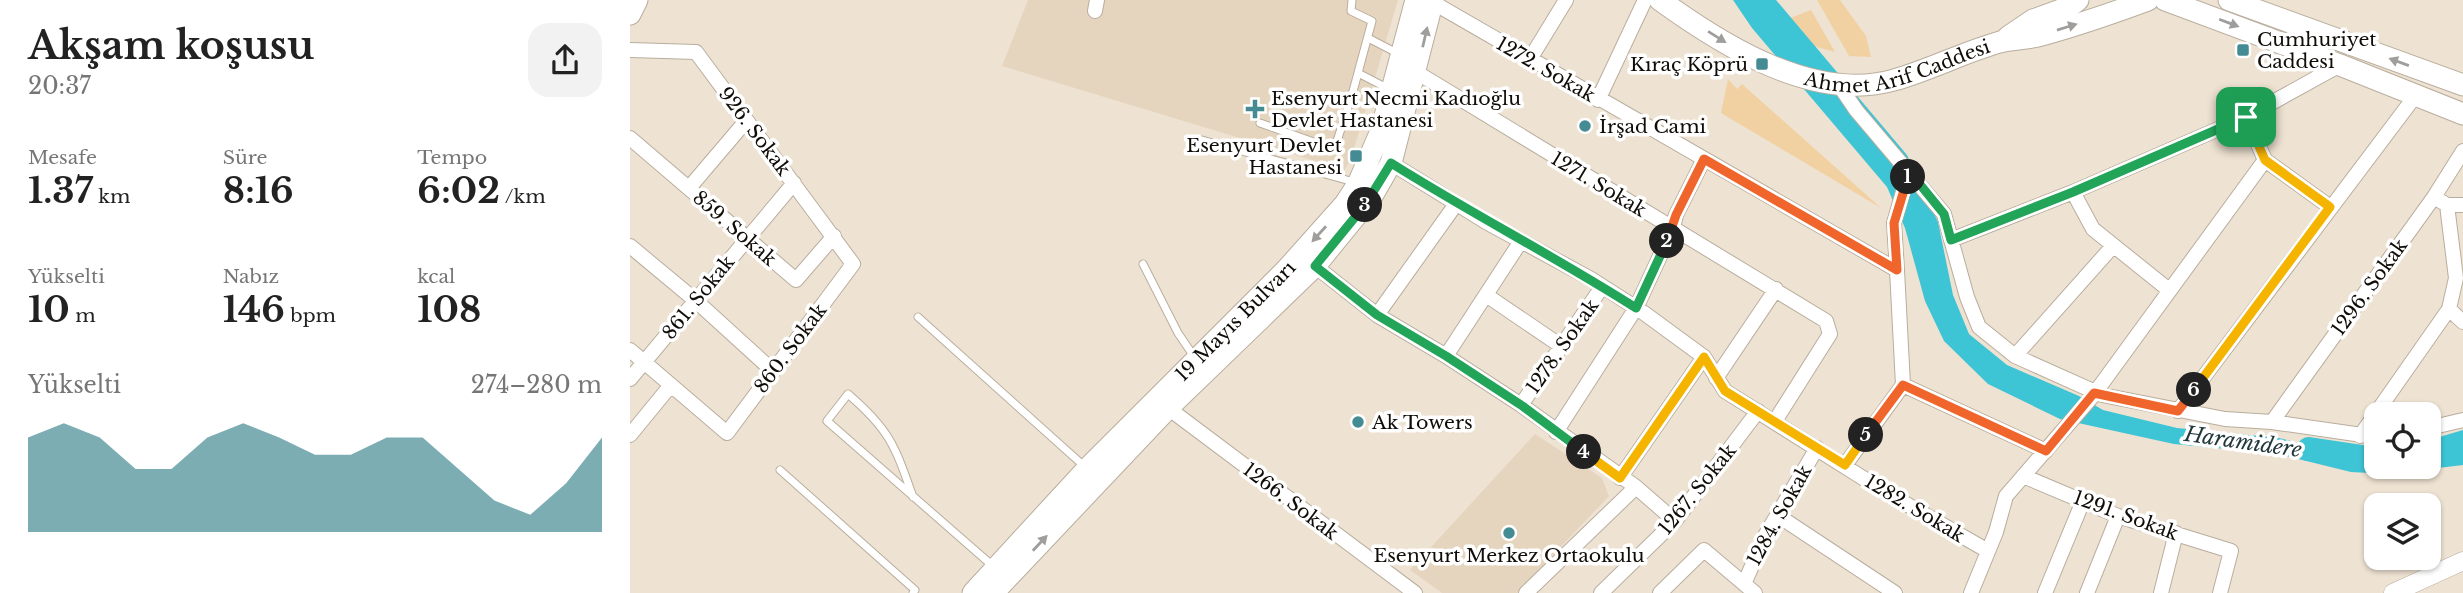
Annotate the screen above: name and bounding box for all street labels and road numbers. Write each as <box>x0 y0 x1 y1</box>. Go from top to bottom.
street label: 1272. Sokak <box>1492 32 1600 107</box>
street label: Ahmet Arif Caddesi <box>1801 35 1994 97</box>
street label: 926. Sokak <box>714 82 796 180</box>
street label: 1271. Sokak <box>1547 147 1651 222</box>
street label: 859. Sokak <box>688 186 781 271</box>
street label: 1296. Sokak <box>2327 234 2412 340</box>
street label: 861. Sokak <box>658 250 739 344</box>
street label: 19 Mayıs Bulvarı <box>1171 256 1301 386</box>
street label: 1278. Sokak <box>1521 294 1604 398</box>
street label: 860. Sokak <box>749 299 832 398</box>
street label: 1267. Sokak <box>1654 439 1741 539</box>
street label: 1266. Sokak <box>1238 458 1343 545</box>
street label: 1284. Sokak <box>1742 460 1817 570</box>
street label: 1282. Sokak <box>1861 470 1969 547</box>
street label: 1291. Sokak <box>2070 486 2182 545</box>

